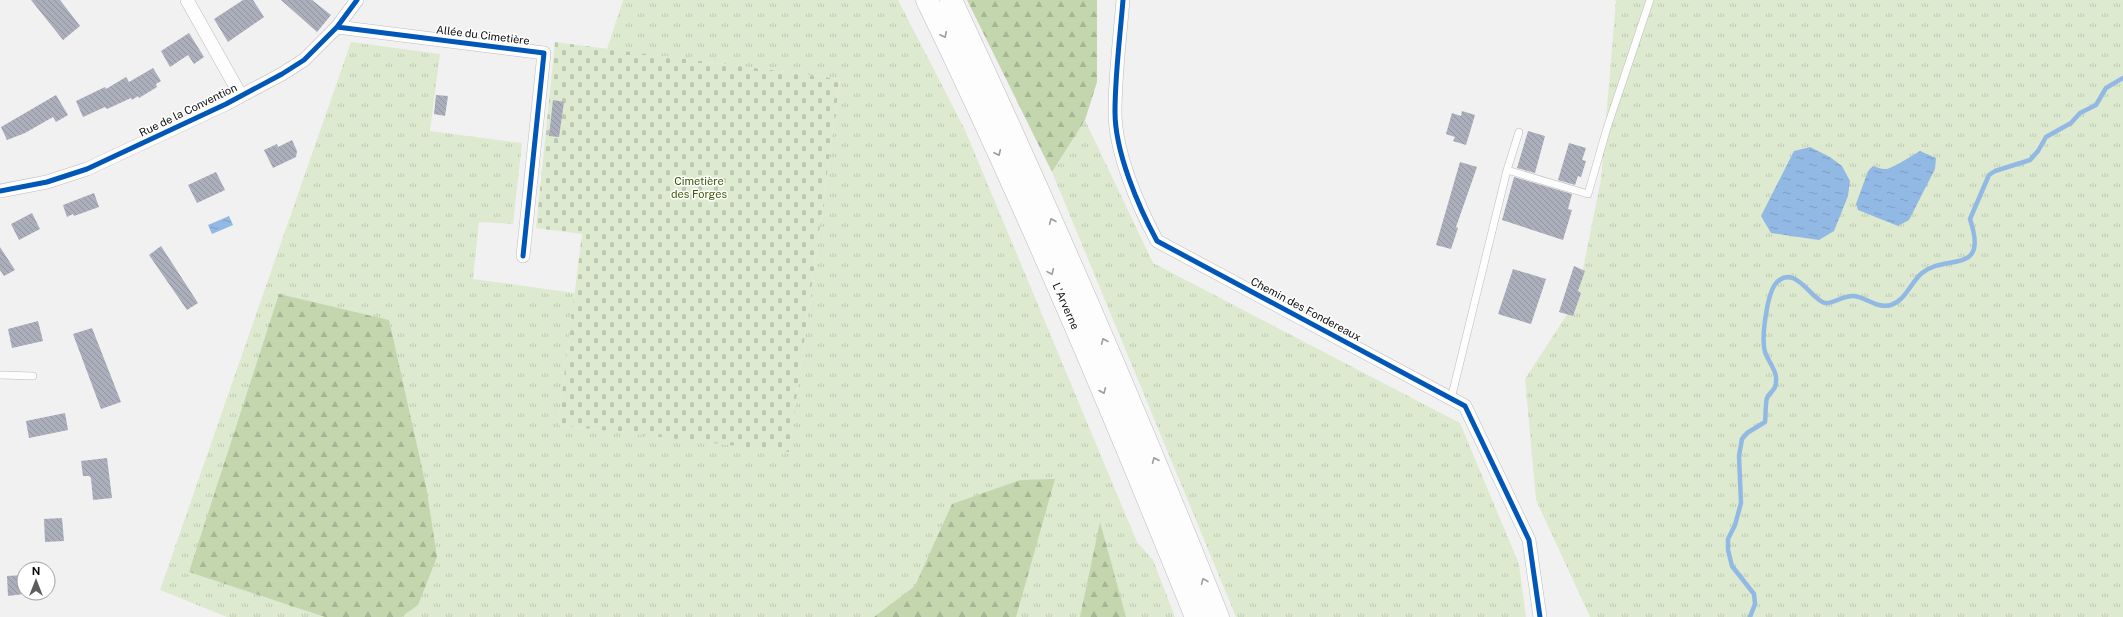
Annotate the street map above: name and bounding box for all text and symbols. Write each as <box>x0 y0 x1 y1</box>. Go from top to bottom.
street label: Allée du Cimetière <box>436 23 530 47</box>
one-way arrow <box>939 31 947 38</box>
street label: Rue de la Convention <box>137 81 239 139</box>
one-way arrow <box>993 149 1001 156</box>
park label: Cimetière des Forges <box>671 175 727 200</box>
one-way arrow <box>1049 218 1057 226</box>
one-way arrow <box>1046 268 1054 275</box>
street label: Chemin des Fondereaux <box>1249 275 1363 343</box>
street label: L'Arverne <box>1050 281 1082 331</box>
one-way arrow <box>1100 337 1108 344</box>
one-way arrow <box>1098 388 1106 395</box>
one-way arrow <box>1152 457 1160 465</box>
north arrow <box>16 561 56 601</box>
text: N <box>32 565 40 577</box>
one-way arrow <box>1200 577 1208 584</box>

